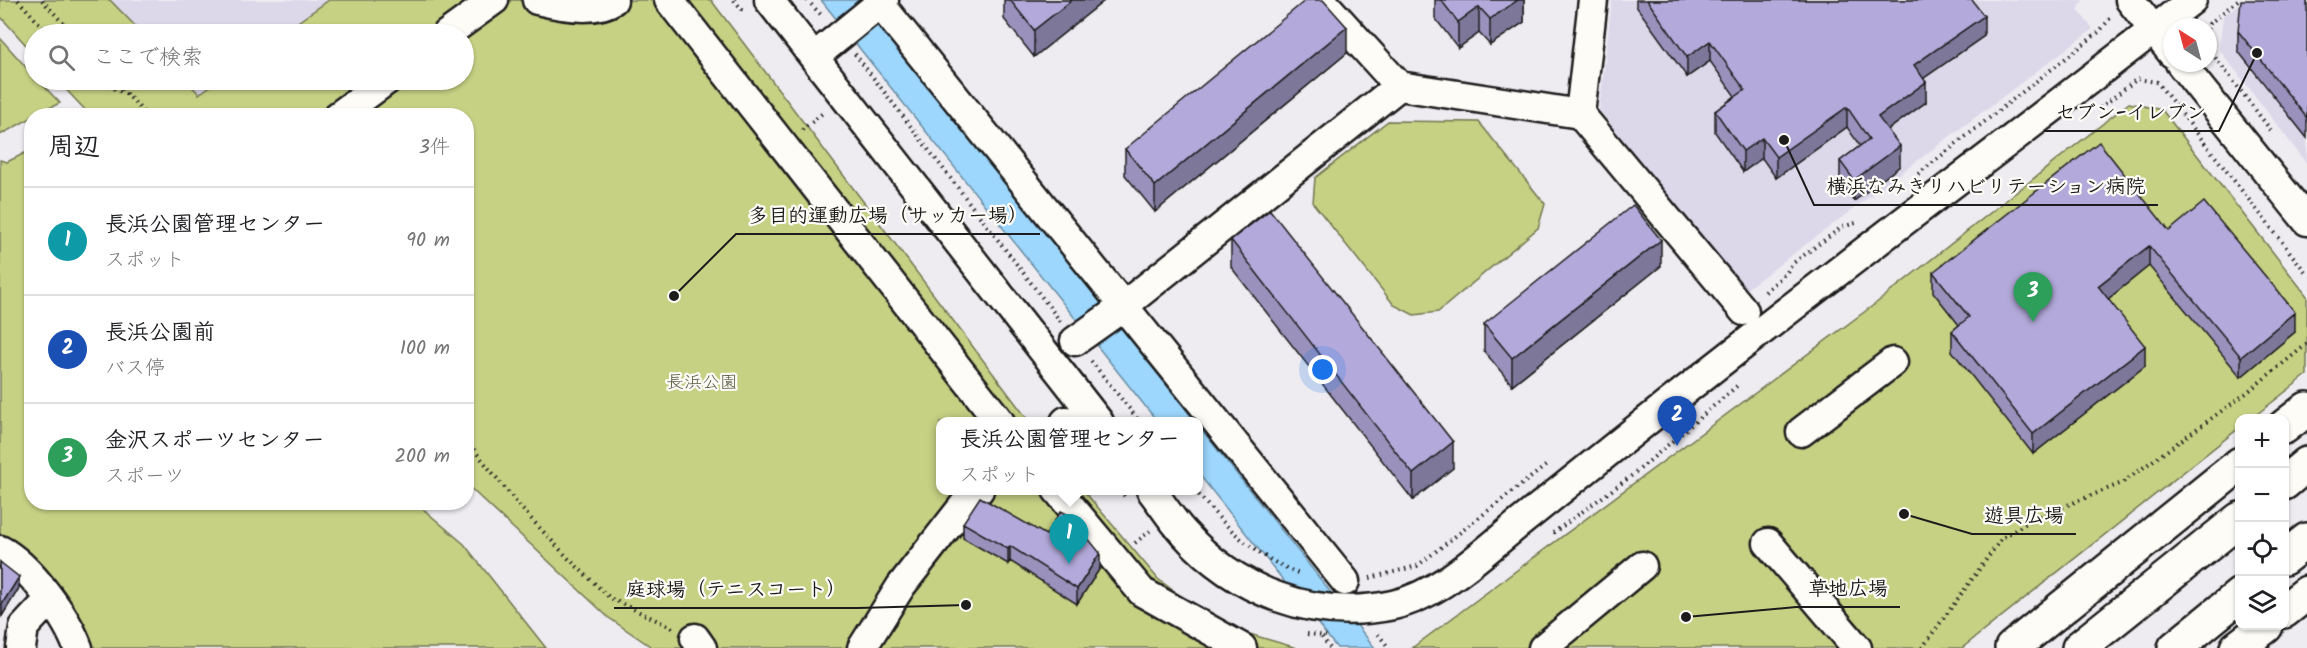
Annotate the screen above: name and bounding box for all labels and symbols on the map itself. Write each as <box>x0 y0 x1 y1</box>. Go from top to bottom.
north arrow <box>2163 18 2217 72</box>
callout: セブン-イレブン <box>2044 93 2219 131</box>
text: セブン-イレブン <box>2056 98 2206 130</box>
callout: 横浜なみきリハビリテーション病院 <box>1814 167 2158 205</box>
text: 横浜なみきリハビリテーション病院 <box>1827 172 2145 204</box>
callout: 多目的運動広場（サッカー場） <box>736 196 1040 234</box>
text: 多目的運動広場（サッカー場） <box>748 201 1028 233</box>
pin: 3 <box>2014 272 2052 322</box>
your location <box>1308 355 1337 384</box>
park label: 長浜公園 <box>666 369 738 398</box>
pin: 2 <box>1658 396 1696 446</box>
callout: 遊具広場 <box>1972 496 2076 534</box>
text: 遊具広場 <box>1984 501 2064 533</box>
pin: 1 <box>1050 514 1088 564</box>
callout: 草地広場 <box>1796 569 1900 607</box>
callout: 庭球場（テニスコート） <box>614 570 858 608</box>
text: 草地広場 <box>1808 574 1888 606</box>
text: 庭球場（テニスコート） <box>626 575 846 607</box>

